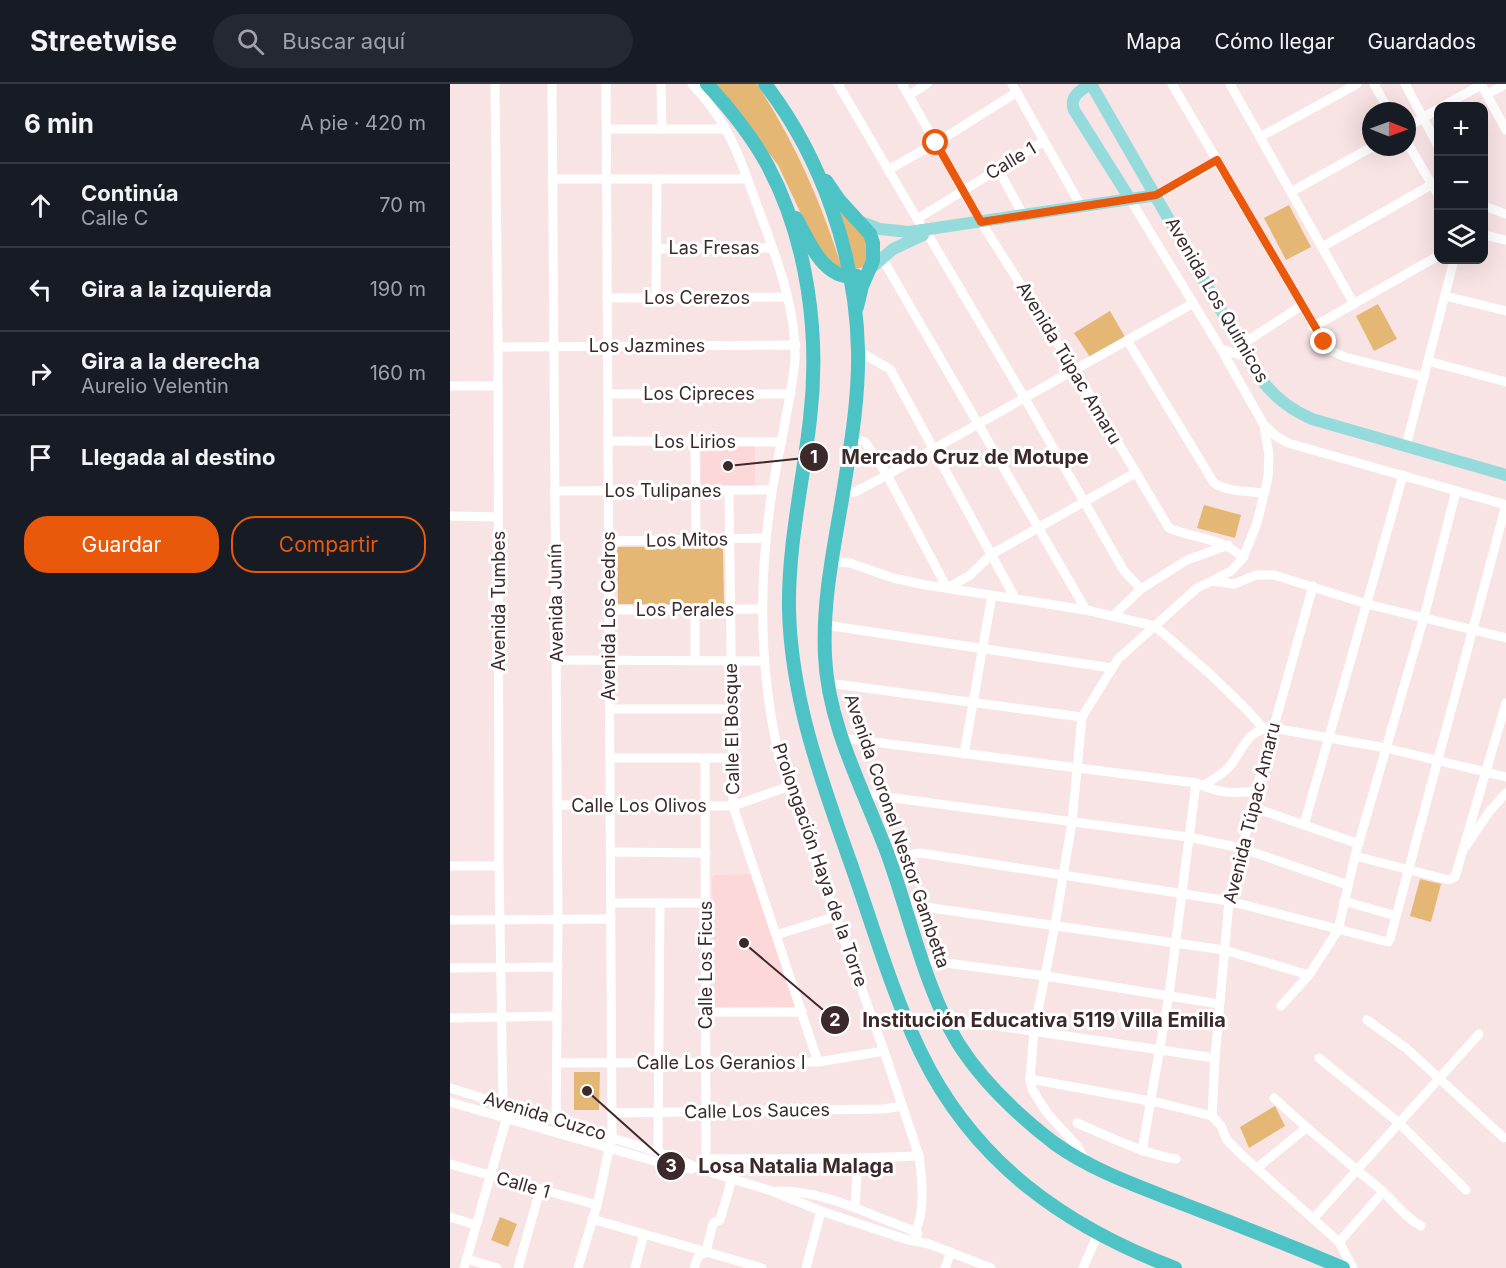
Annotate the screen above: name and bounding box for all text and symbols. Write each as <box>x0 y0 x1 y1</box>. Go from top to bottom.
search box <box>213 14 633 68</box>
text: Streetwise <box>30 24 177 58</box>
icon: search <box>234 25 267 58</box>
text: Buscar aquí <box>282 28 405 54</box>
text: Mapa <box>1126 29 1182 54</box>
text: Cómo llegar <box>1215 29 1334 54</box>
text: Guardados <box>1367 29 1476 54</box>
north arrow <box>1362 102 1416 156</box>
map controls <box>1434 102 1488 264</box>
button: + <box>1434 102 1488 156</box>
text: 6 min <box>24 108 94 139</box>
text: A pie · 420 m <box>300 111 426 135</box>
route start <box>922 129 948 155</box>
street label: Calle 1 <box>982 137 1040 184</box>
button: − <box>1434 156 1488 210</box>
text: Continúa <box>81 180 179 206</box>
icon: ahead <box>24 189 57 222</box>
text: 70 m <box>379 193 426 217</box>
text: Calle C <box>81 206 148 230</box>
button: layers <box>1434 210 1488 264</box>
street label: Avenida Los Químicos <box>1161 213 1273 386</box>
street label: Las Fresas <box>668 237 760 258</box>
icon: left <box>24 273 57 306</box>
text: Gira a la izquierda <box>81 276 272 302</box>
text: 190 m <box>370 277 426 301</box>
street label: Avenida Túpac Amaru <box>1013 278 1126 448</box>
street label: Los Cerezos <box>644 287 750 308</box>
route end <box>1310 328 1336 354</box>
street label: Los Jazmines <box>589 335 705 356</box>
text: Gira a la derecha <box>81 348 260 374</box>
icon: right <box>24 357 57 390</box>
text: 160 m <box>370 361 426 385</box>
text: Aurelio Velentin <box>81 374 229 398</box>
street label: Los Cipreces <box>643 383 755 404</box>
street label: Los Lirios <box>654 431 736 452</box>
callout: Mercado Cruz de Motupe <box>799 438 1101 476</box>
icon: arrive <box>24 441 57 474</box>
text: Llegada al destino <box>81 444 275 470</box>
text: Mercado Cruz de Motupe <box>841 445 1089 469</box>
text: 1 <box>810 446 818 467</box>
street label: Los Tulipanes <box>604 480 722 501</box>
button: Guardar <box>24 516 219 573</box>
button: Compartir <box>231 516 426 573</box>
street label: Los Mitos <box>646 528 728 551</box>
street label: Avenida Tumbes <box>488 531 509 671</box>
street label: Avenida Los Cedros <box>598 531 619 701</box>
street label: Avenida Junín <box>544 543 567 663</box>
street label: Los Perales <box>636 599 734 620</box>
street label: Calle El Bosque <box>720 663 743 795</box>
street label: Avenida Coronel Nestor Gambetta <box>841 691 954 971</box>
street label: Avenida Túpac Amaru <box>1219 720 1284 906</box>
street label: Prolongación Haya de la Torre <box>769 740 872 989</box>
street label: Calle Los Olivos <box>571 795 707 816</box>
street label: Calle Los Ficus <box>695 901 716 1029</box>
callout: Institución Educativa 5119 Villa Emilia <box>820 1001 1238 1039</box>
text: Institución Educativa 5119 Villa Emilia <box>862 1008 1226 1032</box>
text: 2 <box>829 1009 841 1030</box>
street label: Calle Los Geranios I <box>636 1052 806 1073</box>
street label: Avenida Cuzco <box>481 1087 609 1144</box>
street label: Calle Los Sauces <box>684 1099 830 1122</box>
callout: Losa Natalia Malaga <box>656 1147 906 1185</box>
text: Losa Natalia Malaga <box>698 1154 894 1178</box>
text: 3 <box>665 1155 677 1176</box>
street label: Calle 1 <box>494 1167 552 1202</box>

